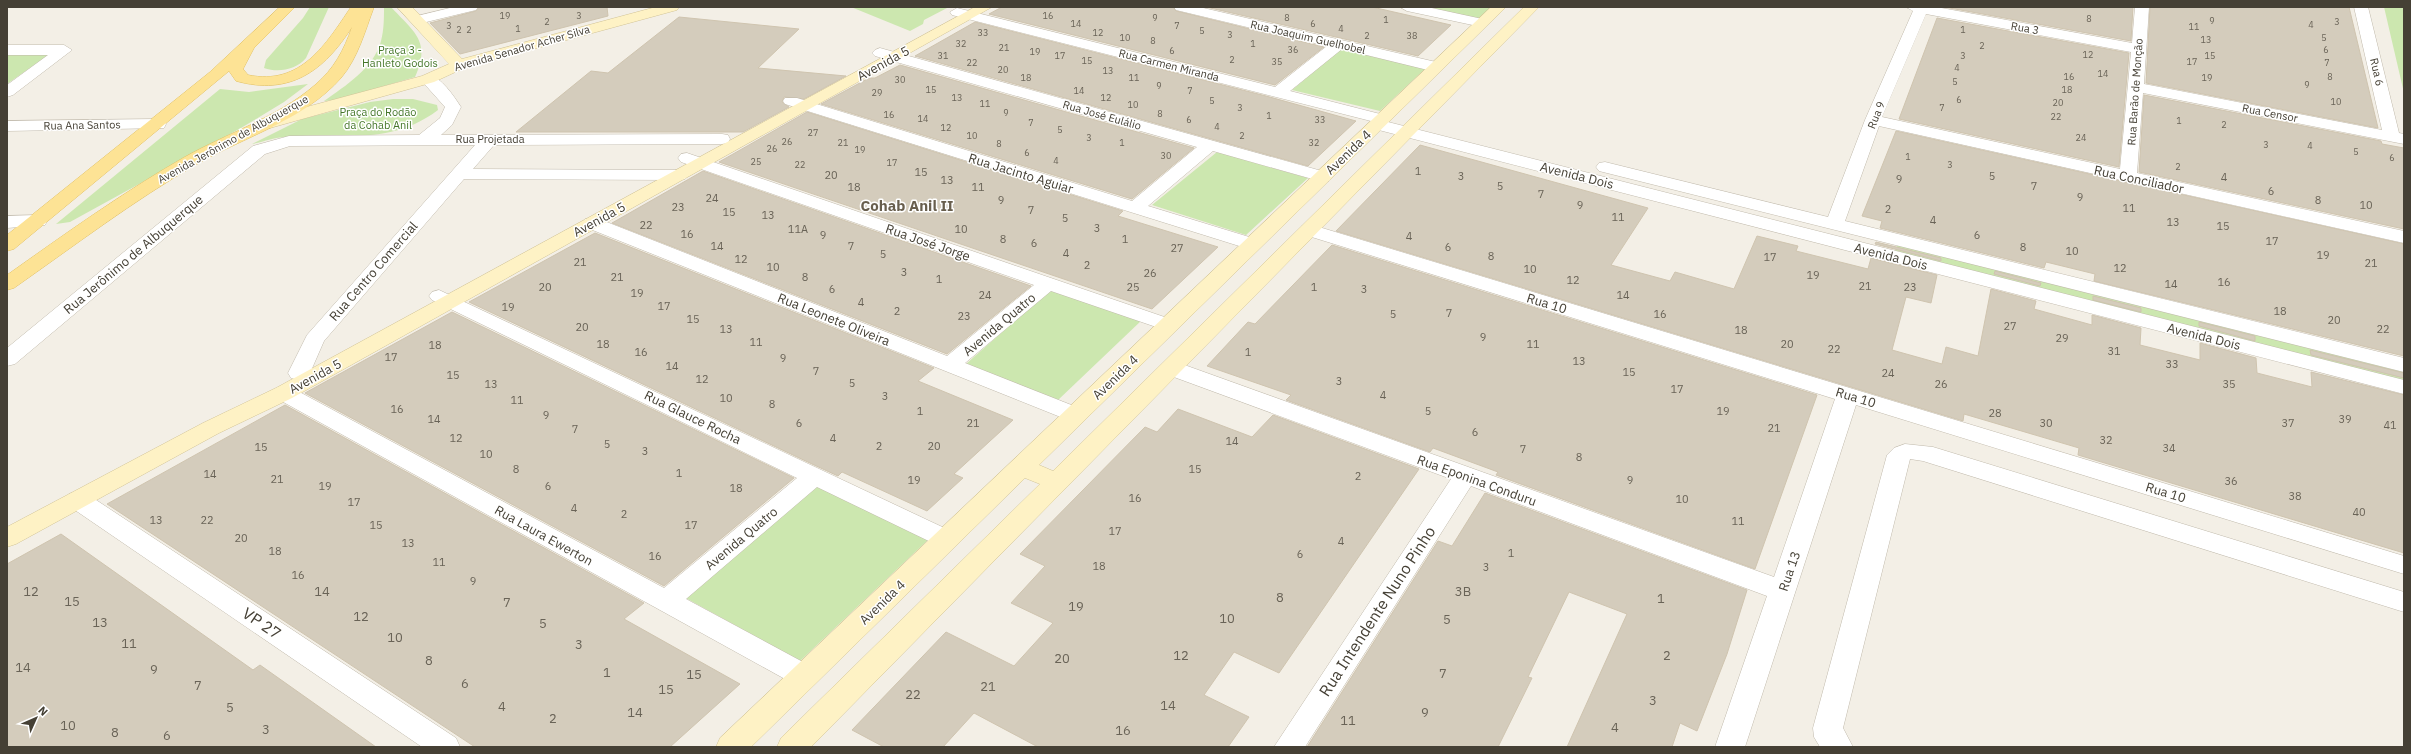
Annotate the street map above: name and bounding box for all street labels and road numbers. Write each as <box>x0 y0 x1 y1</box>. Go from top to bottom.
street label: Rua Joaquim Guelhobel <box>1249 17 1367 57</box>
street label: Rua 3 <box>2010 19 2040 37</box>
street label: Avenida Senador Acher Silva <box>453 22 592 74</box>
street label: Rua Barão de Monção <box>2124 38 2146 146</box>
street label: Avenida 5 <box>854 42 913 85</box>
street label: Rua Carmen Miranda <box>1117 46 1221 84</box>
street label: Rua 6 <box>2367 57 2387 87</box>
street label: Avenida Jerônimo de Albuquerque <box>155 92 311 186</box>
street label: Rua José Eulálio <box>1061 97 1143 133</box>
street label: Rua 9 <box>1864 99 1888 131</box>
street label: Rua Censor <box>2241 101 2299 125</box>
street label: Rua Ana Santos <box>43 117 121 133</box>
street label: Avenida 4 <box>1322 126 1375 178</box>
street label: Rua Projetada <box>455 132 525 146</box>
street label: Rua Jacinto Aguiar <box>966 149 1076 198</box>
street label: Avenida Dois <box>1538 158 1615 193</box>
street label: Rua Conciliador <box>2092 162 2186 197</box>
street label: Rua Jerônimo de Albuquerque <box>60 191 207 318</box>
street label: Avenida 5 <box>570 198 629 241</box>
street label: Rua Centro Comercial <box>325 218 422 325</box>
street label: Rua José Jorge <box>883 220 972 265</box>
street label: Avenida Dois <box>1852 239 1929 274</box>
street label: Rua Leonete Oliveira <box>775 289 893 350</box>
street label: Avenida Quatro <box>959 289 1039 360</box>
street label: Rua 10 <box>1525 289 1569 318</box>
street label: Avenida Dois <box>2165 319 2242 354</box>
street label: Avenida 4 <box>1089 351 1142 403</box>
street label: Avenida 5 <box>286 355 345 398</box>
street label: Rua 10 <box>1834 383 1878 412</box>
street label: Rua Glauce Rocha <box>642 387 744 448</box>
street label: Rua Eponina Conduru <box>1415 451 1539 510</box>
street label: Rua 10 <box>2144 478 2188 507</box>
street label: Rua Laura Ewerton <box>492 501 596 570</box>
street label: Avenida Quatro <box>701 503 781 574</box>
street label: Rua Intendente Nuno Pinho <box>1314 522 1440 700</box>
street label: Rua 13 <box>1775 549 1804 593</box>
street label: Avenida 4 <box>856 576 909 628</box>
street label: VP 27 <box>239 603 285 643</box>

